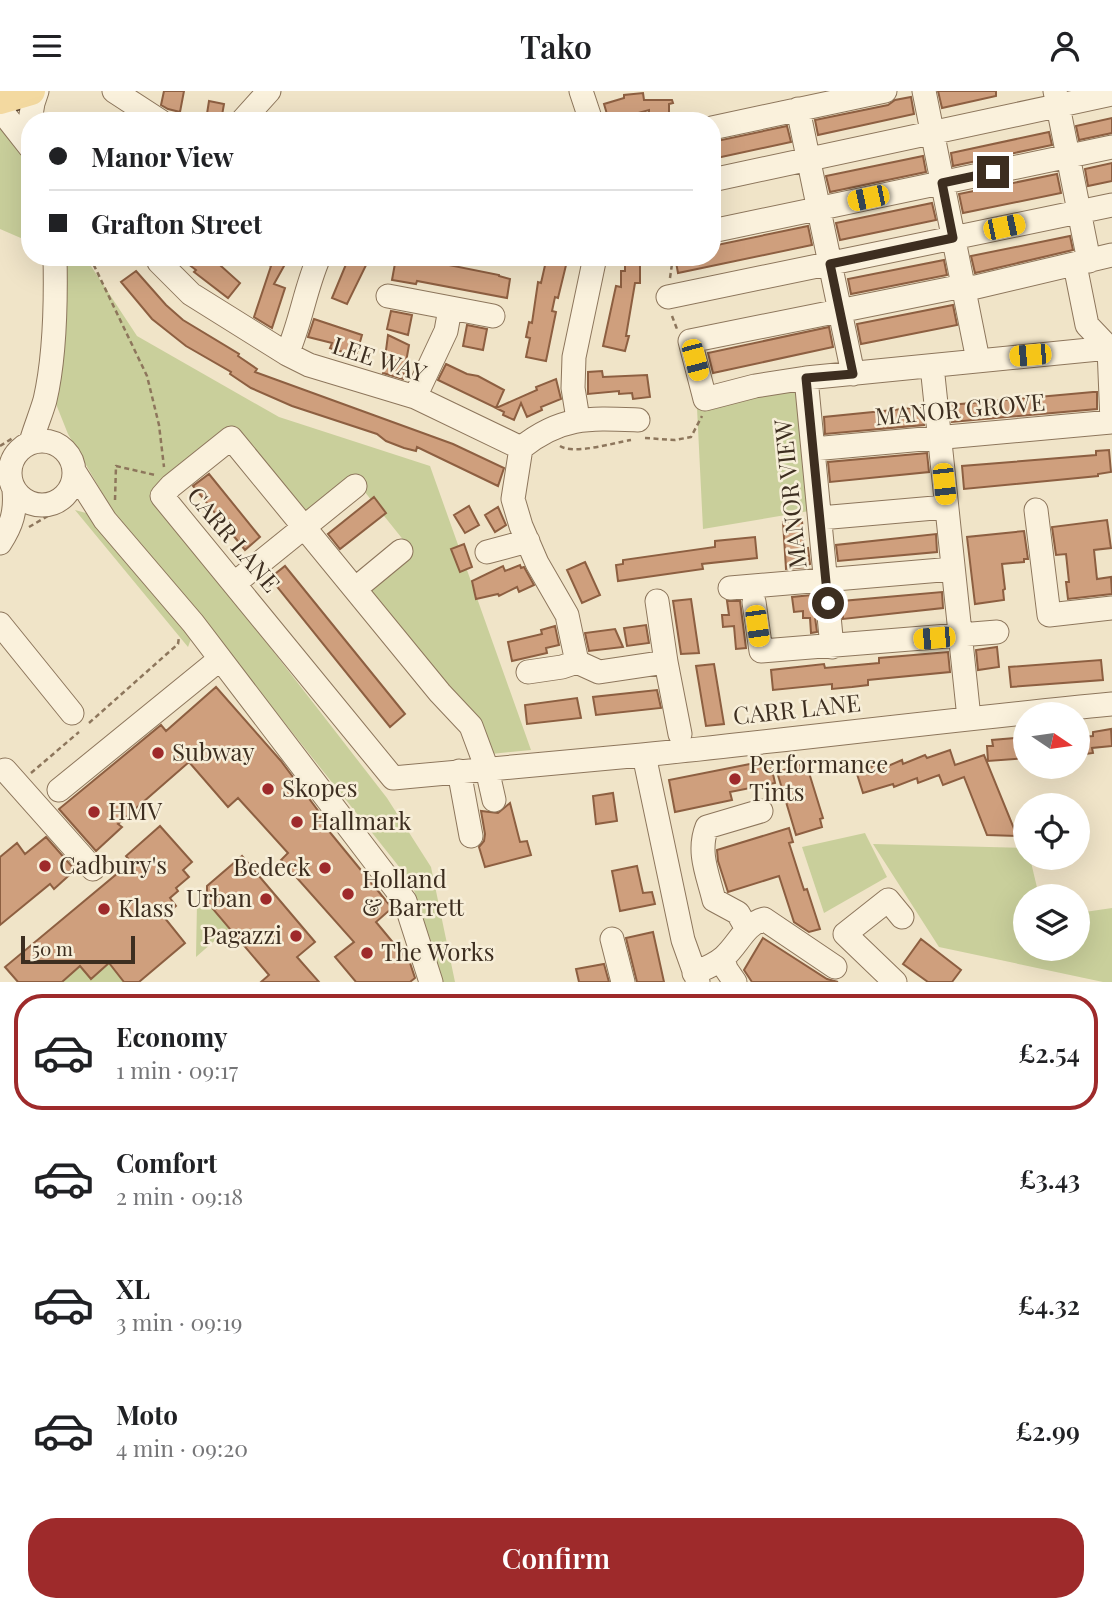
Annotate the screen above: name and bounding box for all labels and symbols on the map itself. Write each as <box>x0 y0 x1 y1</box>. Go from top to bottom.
route end <box>977 156 1009 188</box>
car <box>846 183 891 213</box>
car <box>982 212 1027 242</box>
street label: LEE WAY <box>329 328 431 389</box>
car <box>680 337 711 383</box>
car <box>1009 343 1052 367</box>
street label: MANOR GROVE <box>873 385 1046 431</box>
street label: MANOR VIEW <box>765 418 813 570</box>
car <box>932 462 957 506</box>
street label: CARR LANE <box>181 479 288 598</box>
route start <box>812 587 844 619</box>
car <box>744 604 771 648</box>
car <box>913 626 956 650</box>
street label: CARR LANE <box>731 685 862 731</box>
north arrow <box>1013 702 1090 779</box>
place label: Subway <box>172 735 255 767</box>
marker: Subway <box>150 745 166 761</box>
place label: Performance Tints <box>749 747 888 807</box>
place label: Skopes <box>282 771 357 803</box>
marker: Performance Tints <box>727 771 743 787</box>
marker: Skopes <box>260 781 276 797</box>
place label: HMV <box>108 794 163 826</box>
marker: HMV <box>86 804 102 820</box>
place label: Hallmark <box>311 804 412 836</box>
marker: Hallmark <box>289 814 305 830</box>
place label: Cadbury's <box>59 848 167 880</box>
place label: Bedeck <box>233 850 312 882</box>
marker: Cadbury's <box>37 858 53 874</box>
marker: Bedeck <box>317 860 333 876</box>
place label: Holland & Barrett <box>362 862 465 922</box>
place label: Urban <box>186 881 252 913</box>
marker: Holland & Barrett <box>340 886 356 902</box>
place label: Klass <box>118 891 174 923</box>
marker: Urban <box>258 891 274 907</box>
marker: Klass <box>96 901 112 917</box>
place label: Pagazzi <box>202 918 282 950</box>
marker: Pagazzi <box>288 928 304 944</box>
scale bar <box>21 933 135 965</box>
place label: The Works <box>381 935 495 967</box>
marker: The Works <box>359 945 375 961</box>

